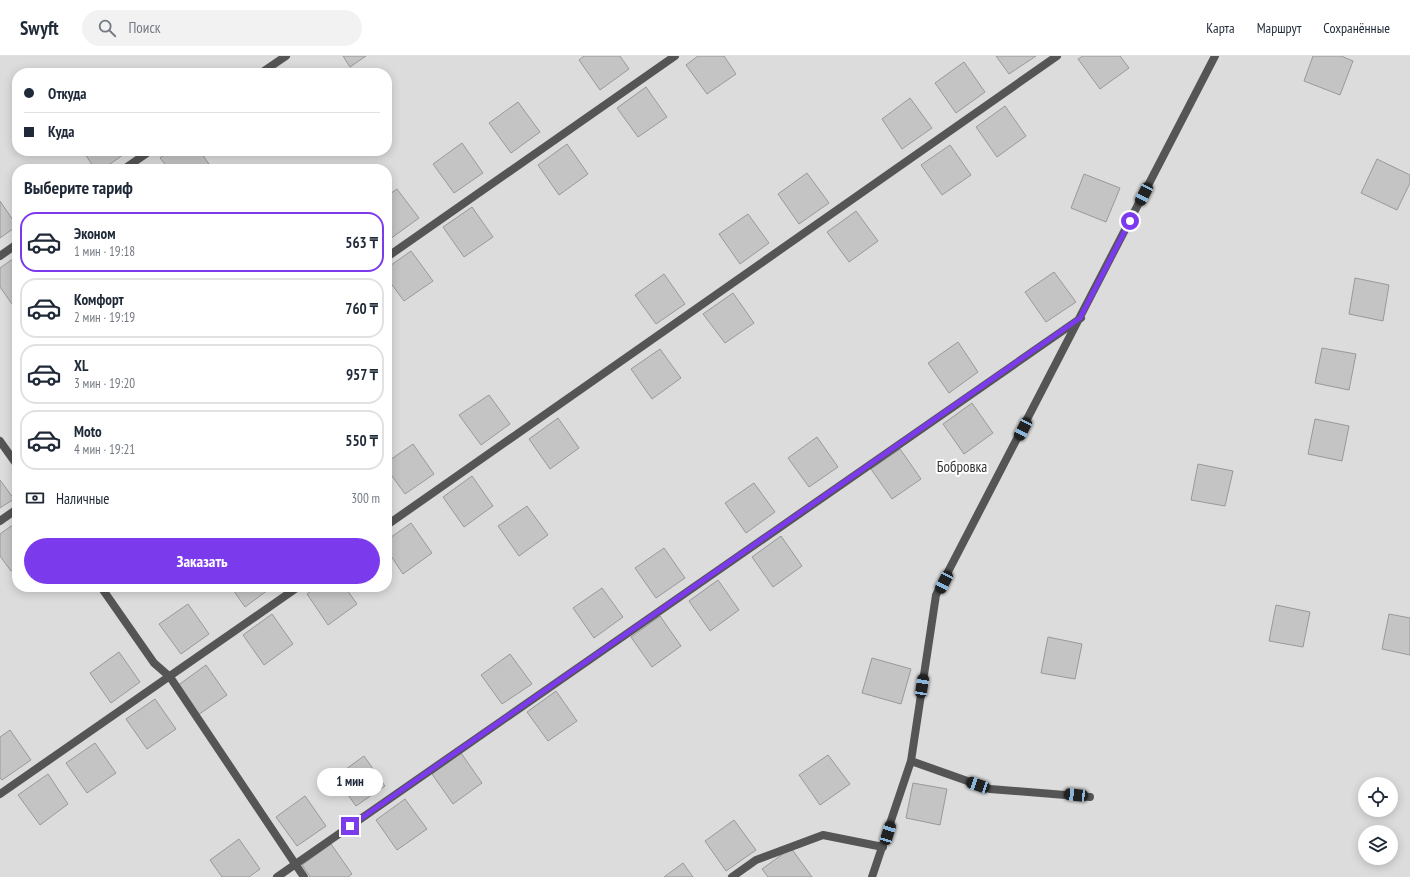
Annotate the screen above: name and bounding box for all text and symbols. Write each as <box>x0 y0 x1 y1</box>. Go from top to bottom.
search box <box>82 10 362 46</box>
text: Swyft <box>20 16 58 40</box>
icon: search <box>96 17 118 39</box>
text: Поиск <box>128 18 161 37</box>
text: Карта <box>1206 19 1235 37</box>
text: Маршрут <box>1257 19 1301 37</box>
text: Сохранённые <box>1323 19 1390 37</box>
text: Откуда <box>48 84 87 103</box>
text: Куда <box>48 122 75 141</box>
text: Выберите тариф <box>24 176 133 199</box>
car <box>1133 181 1155 207</box>
route start <box>1121 212 1139 230</box>
icon: car <box>26 224 62 260</box>
text: Эконом <box>74 224 115 243</box>
text: 563 ₸ <box>345 233 378 252</box>
text: 1 мин · 19:18 <box>74 243 135 260</box>
icon: car <box>26 290 62 326</box>
text: Комфорт <box>74 290 124 309</box>
text: 760 ₸ <box>345 299 378 318</box>
text: 2 мин · 19:19 <box>74 309 135 326</box>
icon: car <box>26 356 62 392</box>
text: XL <box>74 356 88 375</box>
text: 957 ₸ <box>346 365 378 384</box>
text: 3 мин · 19:20 <box>74 375 135 392</box>
car <box>1012 416 1034 442</box>
icon: car <box>26 422 62 458</box>
text: Moto <box>74 422 102 441</box>
text: 550 ₸ <box>345 431 378 450</box>
text: 4 мин · 19:21 <box>74 441 135 458</box>
park label: Бобровка <box>937 457 987 476</box>
icon: cash <box>24 487 46 509</box>
text: Наличные <box>56 489 109 508</box>
text: 300 m <box>351 490 380 507</box>
button: Заказать <box>24 538 380 584</box>
car <box>933 569 955 595</box>
car <box>914 673 930 699</box>
callout: 1 мин <box>317 768 383 796</box>
text: 1 мин <box>336 773 364 790</box>
car <box>965 775 991 795</box>
map controls <box>1358 777 1398 865</box>
button: locate <box>1358 777 1398 817</box>
car <box>1063 788 1089 802</box>
route end <box>341 817 359 835</box>
car <box>879 820 897 846</box>
button: layers <box>1358 825 1398 865</box>

